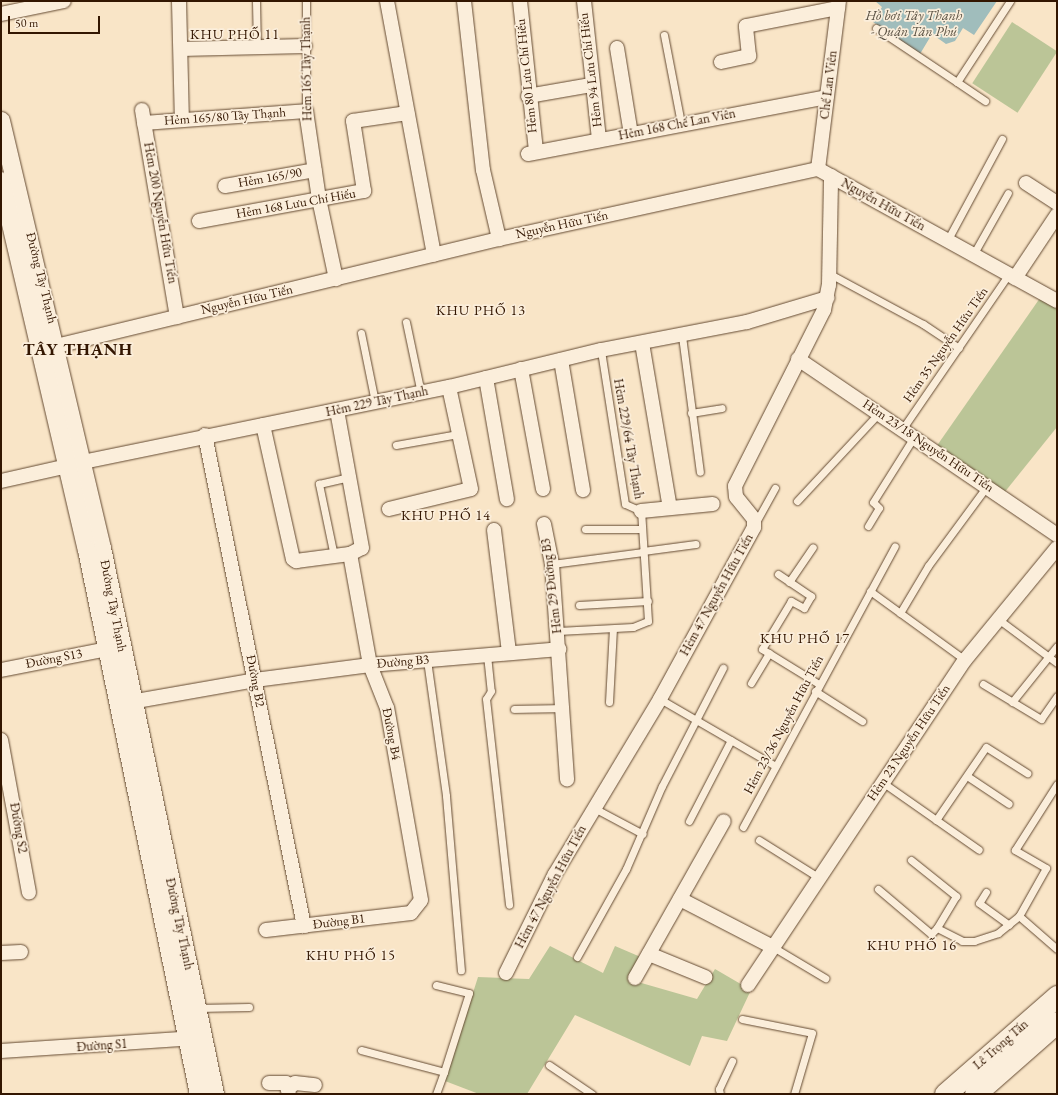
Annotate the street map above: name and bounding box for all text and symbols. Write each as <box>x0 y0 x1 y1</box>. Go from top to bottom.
water label: Hồ bơi Tây Thạnh - Quận Tân Phú <box>866 7 962 40</box>
scale bar <box>10 8 102 34</box>
street label: Hẻm 94 Lưu Chí Hiếu <box>576 12 606 128</box>
text: 50 m <box>15 15 38 31</box>
street label: Hẻm 165 Tây Thạnh <box>298 17 316 121</box>
street label: Hẻm 80 Lưu Chí Hiếu <box>513 18 541 134</box>
district label: KHU PHỐ 11 <box>190 26 280 42</box>
street label: Chế Lan Viên <box>817 50 841 120</box>
street label: Hẻm 165/80 Tây Thạnh <box>164 105 286 129</box>
street label: Hẻm 168 Chế Lan Viên <box>617 106 737 144</box>
street label: Hẻm 200 Nguyễn Hữu Tiến <box>140 141 180 285</box>
street label: Hẻm 165/90 <box>237 165 303 191</box>
street label: Nguyễn Hữu Tiến <box>838 175 928 235</box>
street label: Hẻm 168 Lưu Chí Hiếu <box>235 186 357 222</box>
street label: Nguyễn Hữu Tiến <box>514 208 610 242</box>
street label: Đường Tây Thạnh <box>22 231 60 325</box>
street label: Nguyễn Hữu Tiến <box>200 282 294 318</box>
street label: Hẻm 35 Nguyễn Hữu Tiến <box>900 284 992 406</box>
district label: KHU PHỐ 13 <box>436 302 526 318</box>
district label: TÂY THẠNH <box>23 340 133 360</box>
street label: Hẻm 229/64 Tây Thạnh <box>610 377 646 501</box>
street label: Hẻm 229 Tây Thạnh <box>324 384 430 420</box>
street label: Hẻm 23/18 Nguyễn Hữu Tiến <box>859 396 997 496</box>
district label: KHU PHỐ 14 <box>401 507 491 523</box>
street label: Hẻm 47 Nguyễn Hữu Tiến <box>677 531 757 659</box>
street label: Hẻm 29 Đường B3 <box>538 537 566 635</box>
street label: Đường Tây Thạnh <box>96 559 130 653</box>
district label: KHU PHỐ 17 <box>760 630 850 646</box>
street label: Đường S13 <box>24 646 84 672</box>
street label: Đường B3 <box>376 652 430 672</box>
street label: Hẻm 23/36 Nguyễn Hữu Tiến <box>741 653 827 797</box>
street label: Đường B2 <box>242 654 268 708</box>
street label: Hẻm 23 Nguyễn Hữu Tiến <box>864 682 954 804</box>
street label: Đường B4 <box>378 707 404 761</box>
street label: Đường S2 <box>6 801 30 855</box>
street label: Hẻm 47 Nguyễn Hữu Tiến <box>512 823 590 951</box>
street label: Đường Tây Thạnh <box>162 877 196 971</box>
street label: Đường B1 <box>312 911 366 933</box>
district label: KHU PHỐ 16 <box>867 937 957 953</box>
district label: KHU PHỐ 15 <box>306 947 396 963</box>
street label: Lê Trọng Tấn <box>970 1017 1032 1073</box>
street label: Đường S1 <box>76 1036 128 1056</box>

